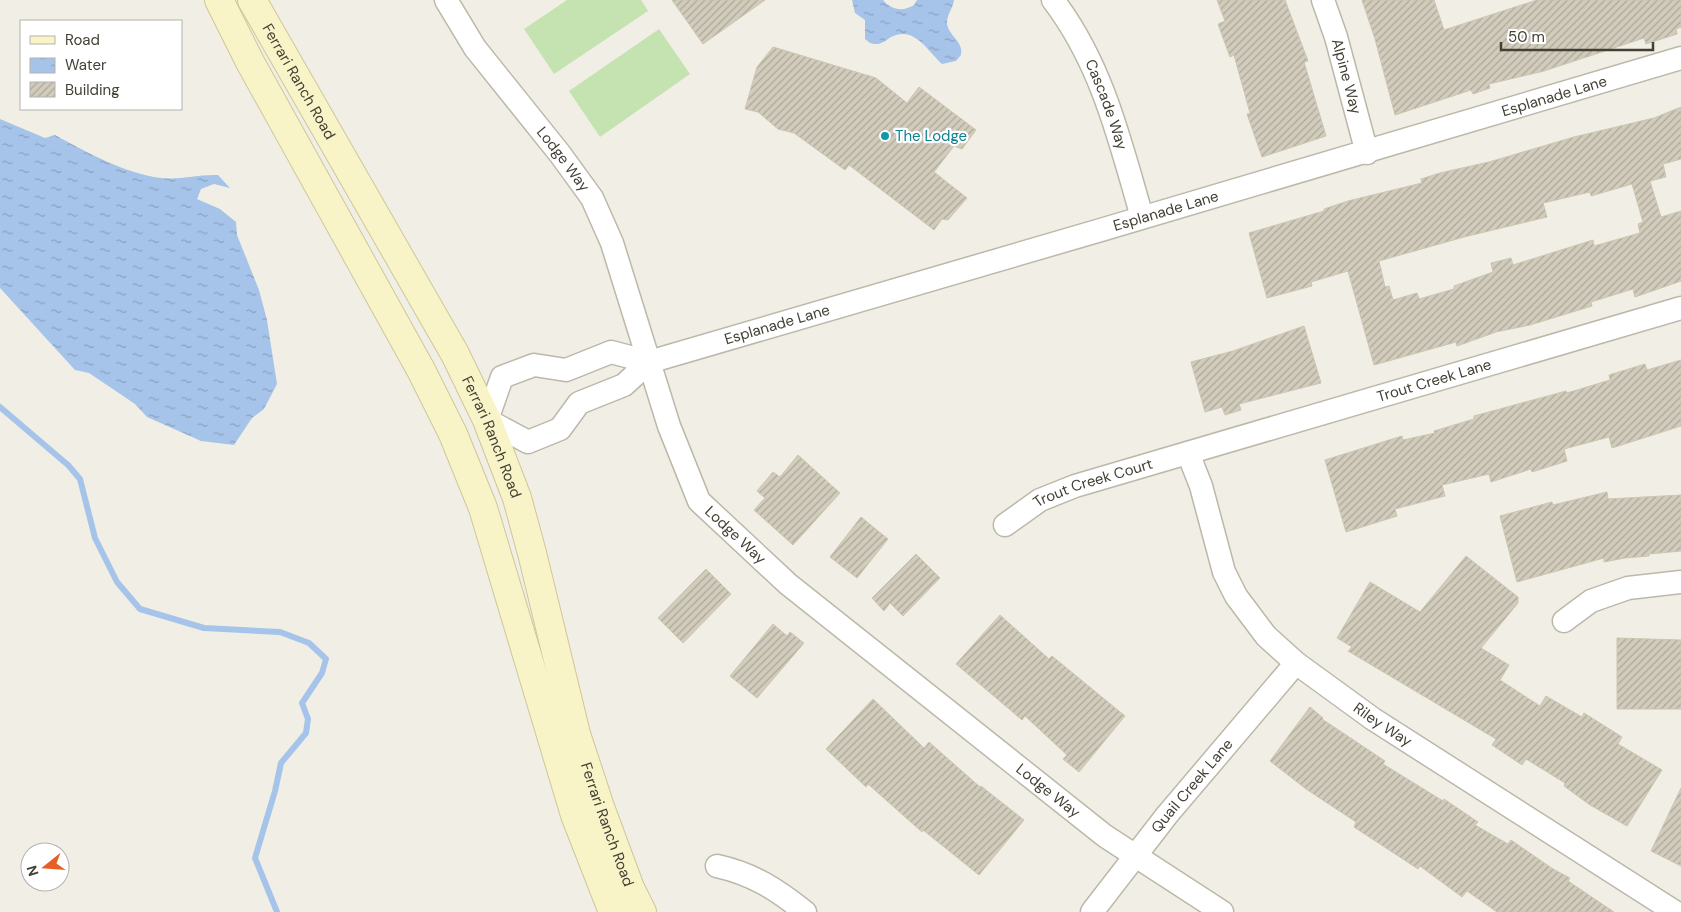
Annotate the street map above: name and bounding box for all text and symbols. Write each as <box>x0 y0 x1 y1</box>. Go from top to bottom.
legend <box>20 20 182 110</box>
street label: Ferrari Ranch Road <box>258 20 340 143</box>
scale bar <box>1501 20 1654 52</box>
text: 50 m <box>1508 27 1545 47</box>
text: Road <box>65 30 100 50</box>
street label: Alpine Way <box>1327 36 1366 117</box>
text: Water <box>65 55 107 75</box>
street label: Cascade Way <box>1080 56 1132 153</box>
street label: Esplanade Lane <box>1499 71 1609 121</box>
text: Building <box>65 80 120 100</box>
street label: Lodge Way <box>532 123 595 196</box>
place label: The Lodge <box>895 126 967 146</box>
marker: The Lodge <box>879 130 891 142</box>
street label: Esplanade Lane <box>1111 186 1221 236</box>
street label: Esplanade Lane <box>722 300 832 349</box>
street label: Trout Creek Lane <box>1375 354 1494 407</box>
street label: Ferrari Ranch Road <box>457 373 526 501</box>
street label: Trout Creek Court <box>1029 454 1155 512</box>
street label: Lodge Way <box>701 502 771 569</box>
street label: Riley Way <box>1349 698 1416 752</box>
street label: Quail Creek Lane <box>1147 735 1237 837</box>
street label: Lodge Way <box>1012 759 1085 823</box>
street label: Ferrari Ranch Road <box>576 760 639 889</box>
north arrow <box>20 842 70 892</box>
text: N <box>22 863 43 878</box>

